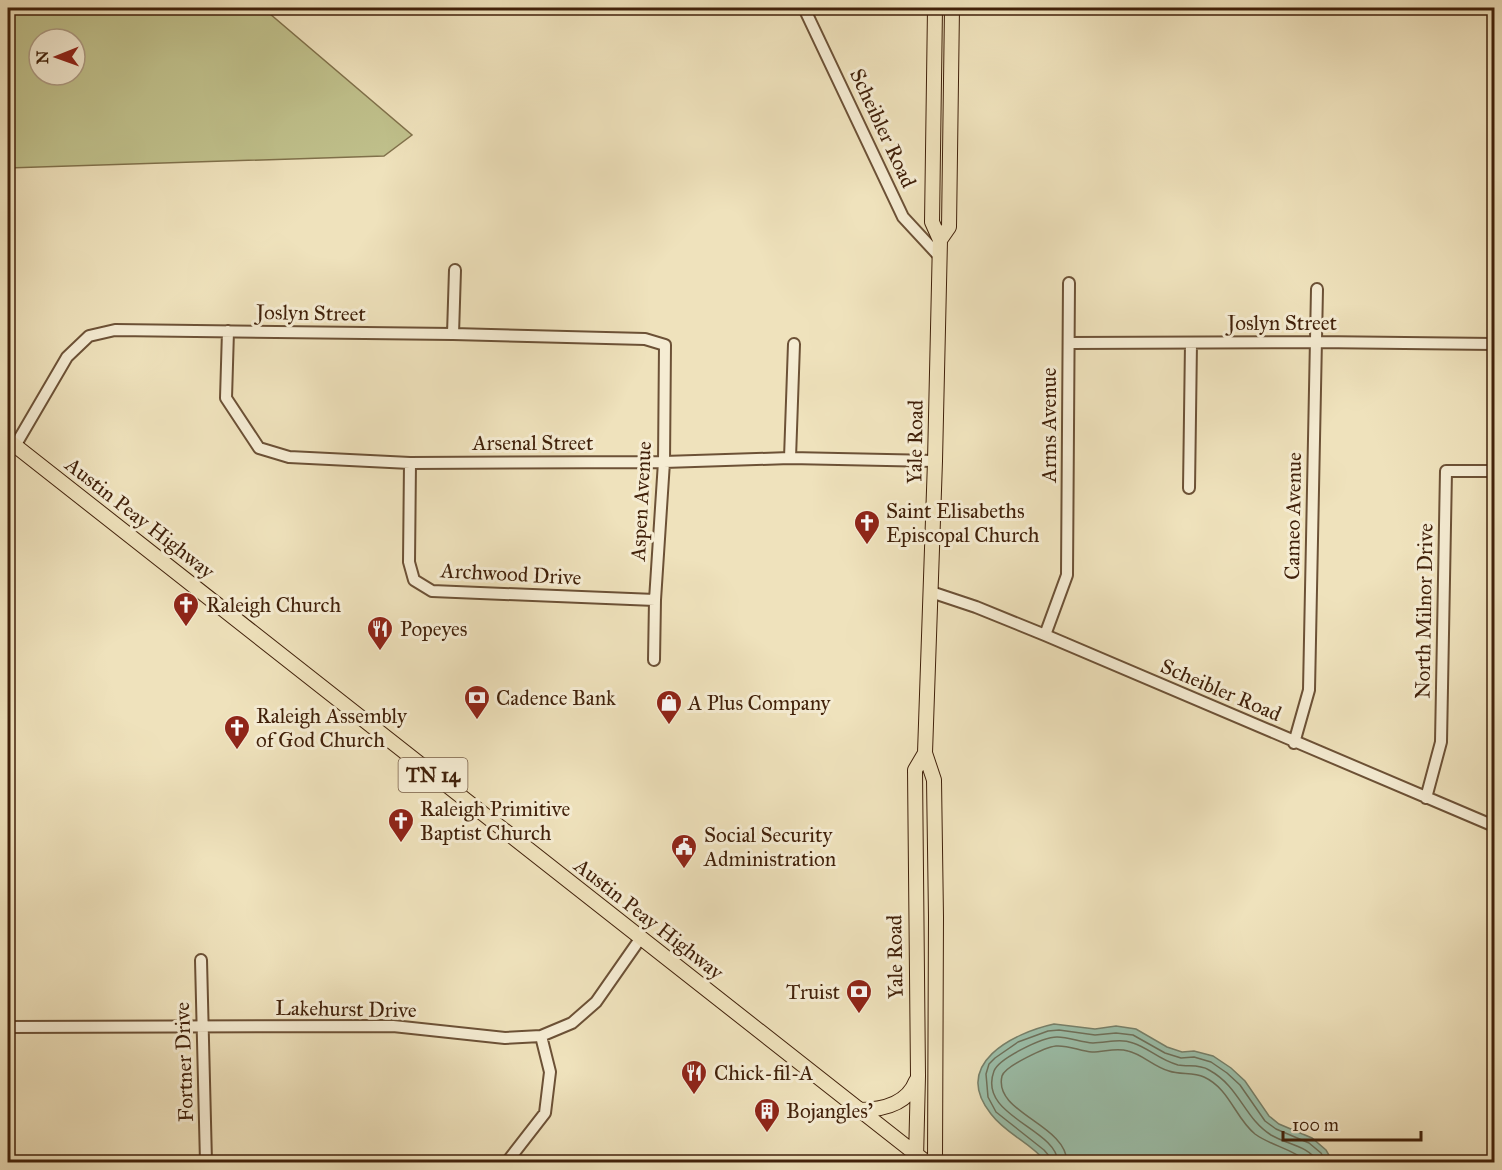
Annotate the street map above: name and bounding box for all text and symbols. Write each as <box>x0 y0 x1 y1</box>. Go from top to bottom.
north arrow <box>27 27 87 87</box>
text: N <box>33 50 52 64</box>
street label: Scheibler Road <box>844 64 922 192</box>
street label: Joslyn Street <box>254 299 367 327</box>
street label: Joslyn Street <box>1225 310 1337 336</box>
street label: Arms Avenue <box>1036 367 1062 483</box>
street label: Yale Road <box>901 399 929 484</box>
street label: Arsenal Street <box>471 430 594 456</box>
street label: Aspen Avenue <box>625 440 657 563</box>
street label: Austin Peay Highway <box>59 451 221 585</box>
street label: Cameo Avenue <box>1279 452 1307 580</box>
place label: Saint Elisabeths Episcopal Church <box>886 498 1040 548</box>
church icon: Saint Elisabeths Episcopal Church <box>852 508 882 546</box>
street label: North Milnor Drive <box>1409 523 1439 699</box>
street label: Archwood Drive <box>439 557 582 591</box>
church icon: Raleigh Church <box>171 590 201 628</box>
place label: Raleigh Church <box>206 592 341 618</box>
restaurant icon: Popeyes <box>365 614 395 652</box>
place label: Popeyes <box>400 616 467 642</box>
street label: Scheibler Road <box>1157 653 1286 727</box>
bank icon: Cadence Bank <box>462 683 492 721</box>
place label: Cadence Bank <box>496 685 616 711</box>
shop icon: A Plus Company <box>654 688 684 726</box>
place label: A Plus Company <box>687 690 832 716</box>
place label: Raleigh Assembly of God Church <box>256 703 408 753</box>
church icon: Raleigh Assembly of God Church <box>222 713 252 751</box>
road number: TN 14 <box>398 758 468 792</box>
place label: Raleigh Primitive Baptist Church <box>420 796 570 846</box>
church icon: Raleigh Primitive Baptist Church <box>386 806 416 844</box>
place label: Social Security Administration <box>703 822 836 872</box>
public building icon: Social Security Administration <box>669 832 699 870</box>
street label: Austin Peay Highway <box>568 852 730 986</box>
street label: Yale Road <box>881 914 909 999</box>
bank icon: Truist <box>844 977 874 1015</box>
place label: Truist <box>786 979 841 1005</box>
street label: Lakehurst Drive <box>275 995 417 1023</box>
street label: Fortner Drive <box>169 1001 199 1123</box>
restaurant icon: Chick-fil-A <box>679 1058 709 1096</box>
place label: Chick-fil-A <box>714 1060 814 1086</box>
building icon: Bojangles' <box>752 1096 782 1134</box>
place label: Bojangles' <box>786 1098 873 1124</box>
scale bar <box>1283 1104 1421 1142</box>
text: 100 m <box>1292 1114 1339 1136</box>

